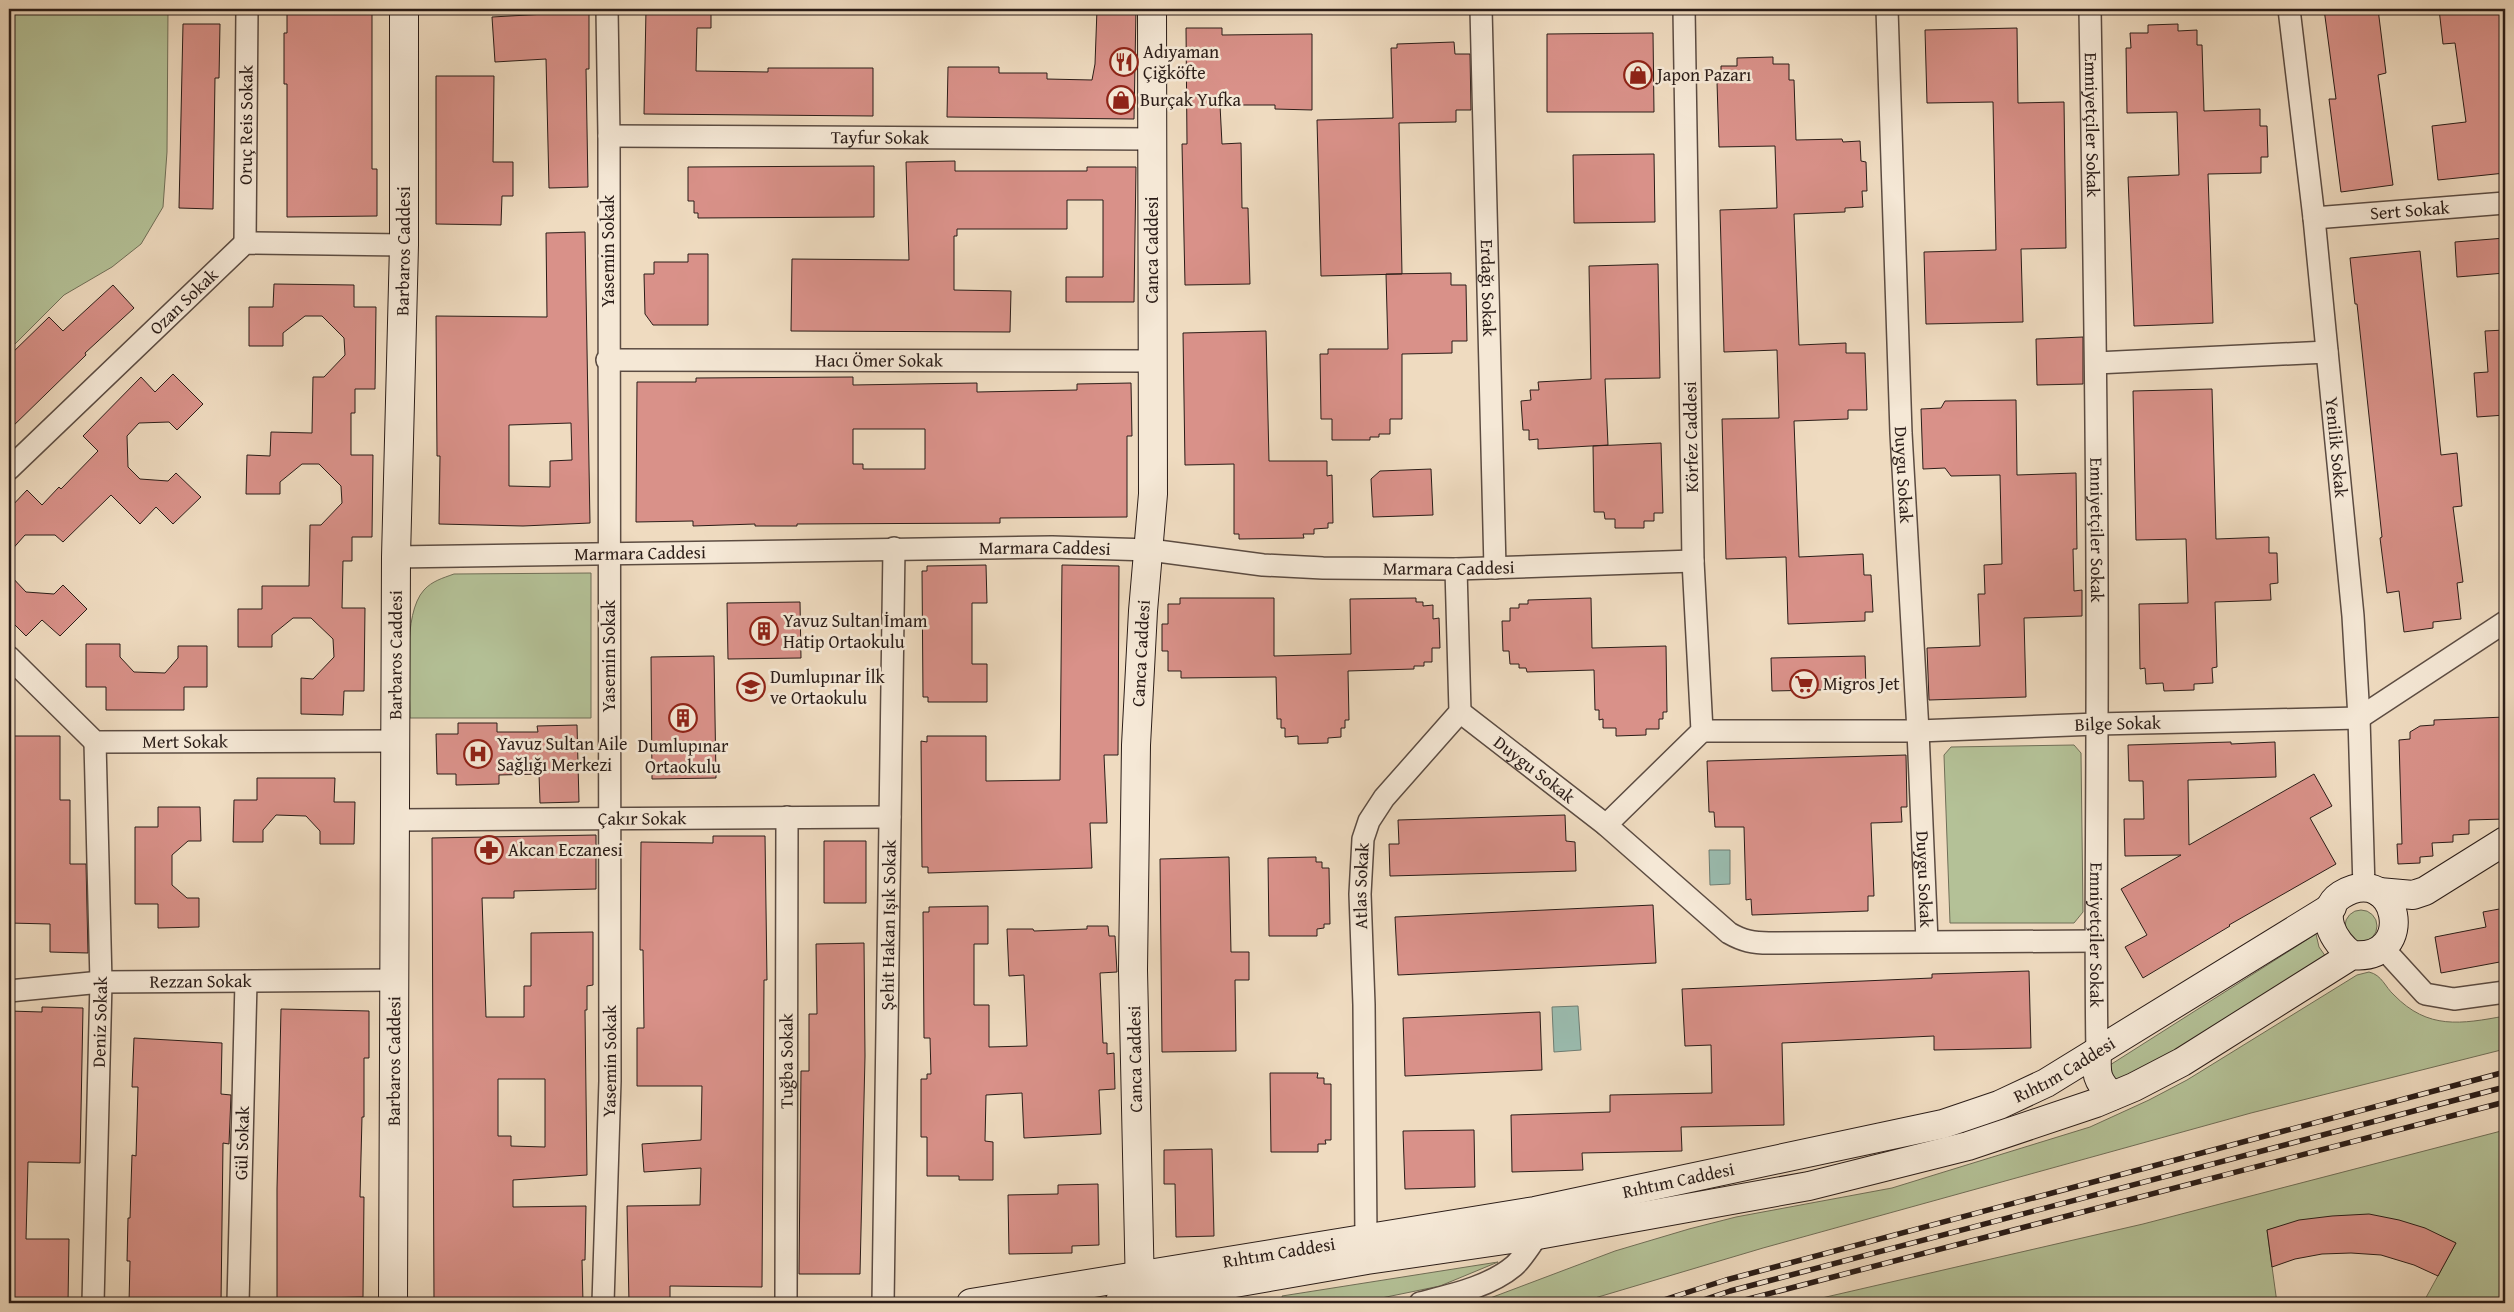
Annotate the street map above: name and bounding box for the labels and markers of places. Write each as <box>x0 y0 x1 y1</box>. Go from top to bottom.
place label: Adıyaman Çiğköfte <box>1143 38 1219 86</box>
restaurant icon: Adıyaman Çiğköfte <box>1109 47 1139 77</box>
shop icon: Japon Pazarı <box>1623 60 1653 90</box>
place label: Japon Pazarı <box>1655 61 1751 88</box>
shop icon: Burçak Yufka <box>1106 85 1136 115</box>
place label: Burçak Yufka <box>1140 86 1241 113</box>
place label: Yavuz Sultan İmam Hatip Ortaokulu <box>783 607 928 655</box>
building icon: Yavuz Sultan İmam Hatip Ortaokulu <box>749 616 779 646</box>
place label: Dumlupınar İlk ve Ortaokulu <box>770 663 886 711</box>
supermarket icon: Migros Jet <box>1789 669 1819 699</box>
place label: Migros Jet <box>1823 670 1900 697</box>
school or university icon: Dumlupınar İlk ve Ortaokulu <box>736 672 766 702</box>
building icon: Dumlupınar Ortaokulu <box>668 703 698 733</box>
place label: Yavuz Sultan Aile Sağlığı Merkezi <box>497 730 628 778</box>
place label: Dumlupınar Ortaokulu <box>638 732 729 780</box>
hospital icon: Yavuz Sultan Aile Sağlığı Merkezi <box>463 739 493 769</box>
pharmacy icon: Akcan Eczanesi <box>474 835 504 865</box>
place label: Akcan Eczanesi <box>508 836 623 863</box>

